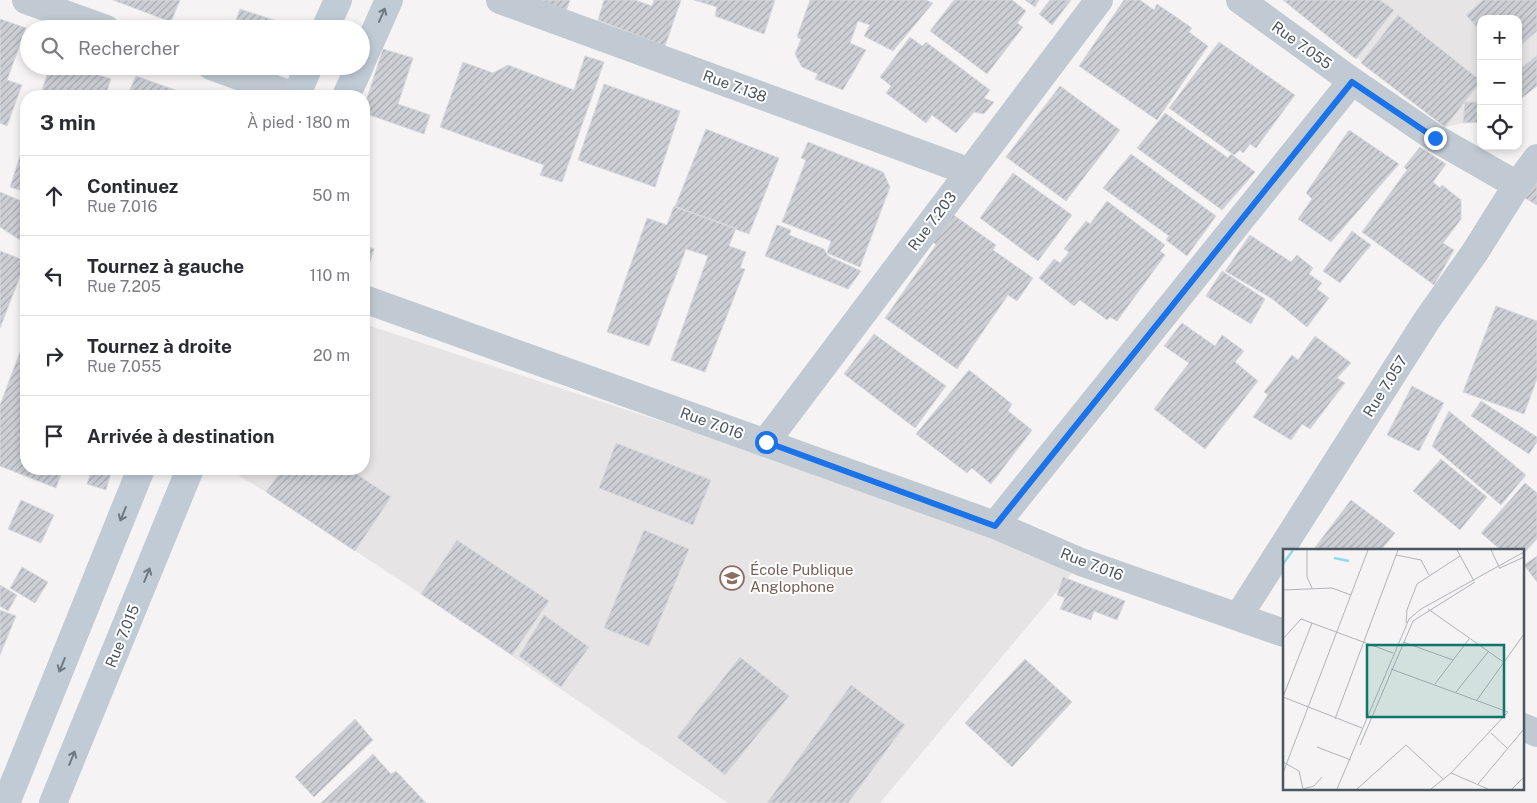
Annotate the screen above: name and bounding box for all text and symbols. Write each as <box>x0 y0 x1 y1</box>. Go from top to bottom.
one-way arrow <box>378 8 388 23</box>
map controls <box>1477 15 1522 150</box>
button: + <box>1477 15 1522 60</box>
street label: Rue 7.055 <box>1269 18 1335 72</box>
search box <box>20 20 370 75</box>
icon: search <box>38 34 66 62</box>
text: Rechercher <box>78 37 180 59</box>
button: − <box>1477 60 1522 105</box>
street label: Rue 7.138 <box>701 67 769 105</box>
button: locate <box>1477 105 1522 150</box>
text: 3 min <box>40 110 96 135</box>
text: À pied · 180 m <box>247 113 350 132</box>
route end <box>1424 127 1447 150</box>
text: Continuez <box>87 175 178 197</box>
icon: ahead <box>40 182 68 210</box>
text: 50 m <box>312 186 350 205</box>
street label: Rue 7.203 <box>904 188 960 254</box>
text: Rue 7.016 <box>87 197 157 216</box>
text: Tournez à gauche <box>87 255 244 277</box>
icon: left <box>40 262 68 290</box>
text: 110 m <box>309 266 350 285</box>
text: Rue 7.205 <box>87 277 161 296</box>
text: Tournez à droite <box>87 335 232 357</box>
icon: right <box>40 342 68 370</box>
text: 20 m <box>313 346 350 365</box>
street label: Rue 7.057 <box>1359 352 1411 420</box>
text: Rue 7.055 <box>87 357 161 376</box>
street label: Rue 7.016 <box>678 404 746 442</box>
icon: arrive <box>40 422 68 450</box>
text: Arrivée à destination <box>87 425 275 447</box>
route start <box>755 431 778 454</box>
one-way arrow <box>117 506 127 521</box>
street label: Rue 7.016 <box>1058 544 1126 584</box>
inset map <box>1283 549 1524 790</box>
place label: École Publique Anglophone <box>750 561 854 595</box>
school or university icon: École Publique Anglophone <box>719 565 745 591</box>
one-way arrow <box>142 568 152 583</box>
street label: Rue 7.015 <box>102 602 142 670</box>
one-way arrow <box>57 657 66 672</box>
one-way arrow <box>67 751 77 766</box>

